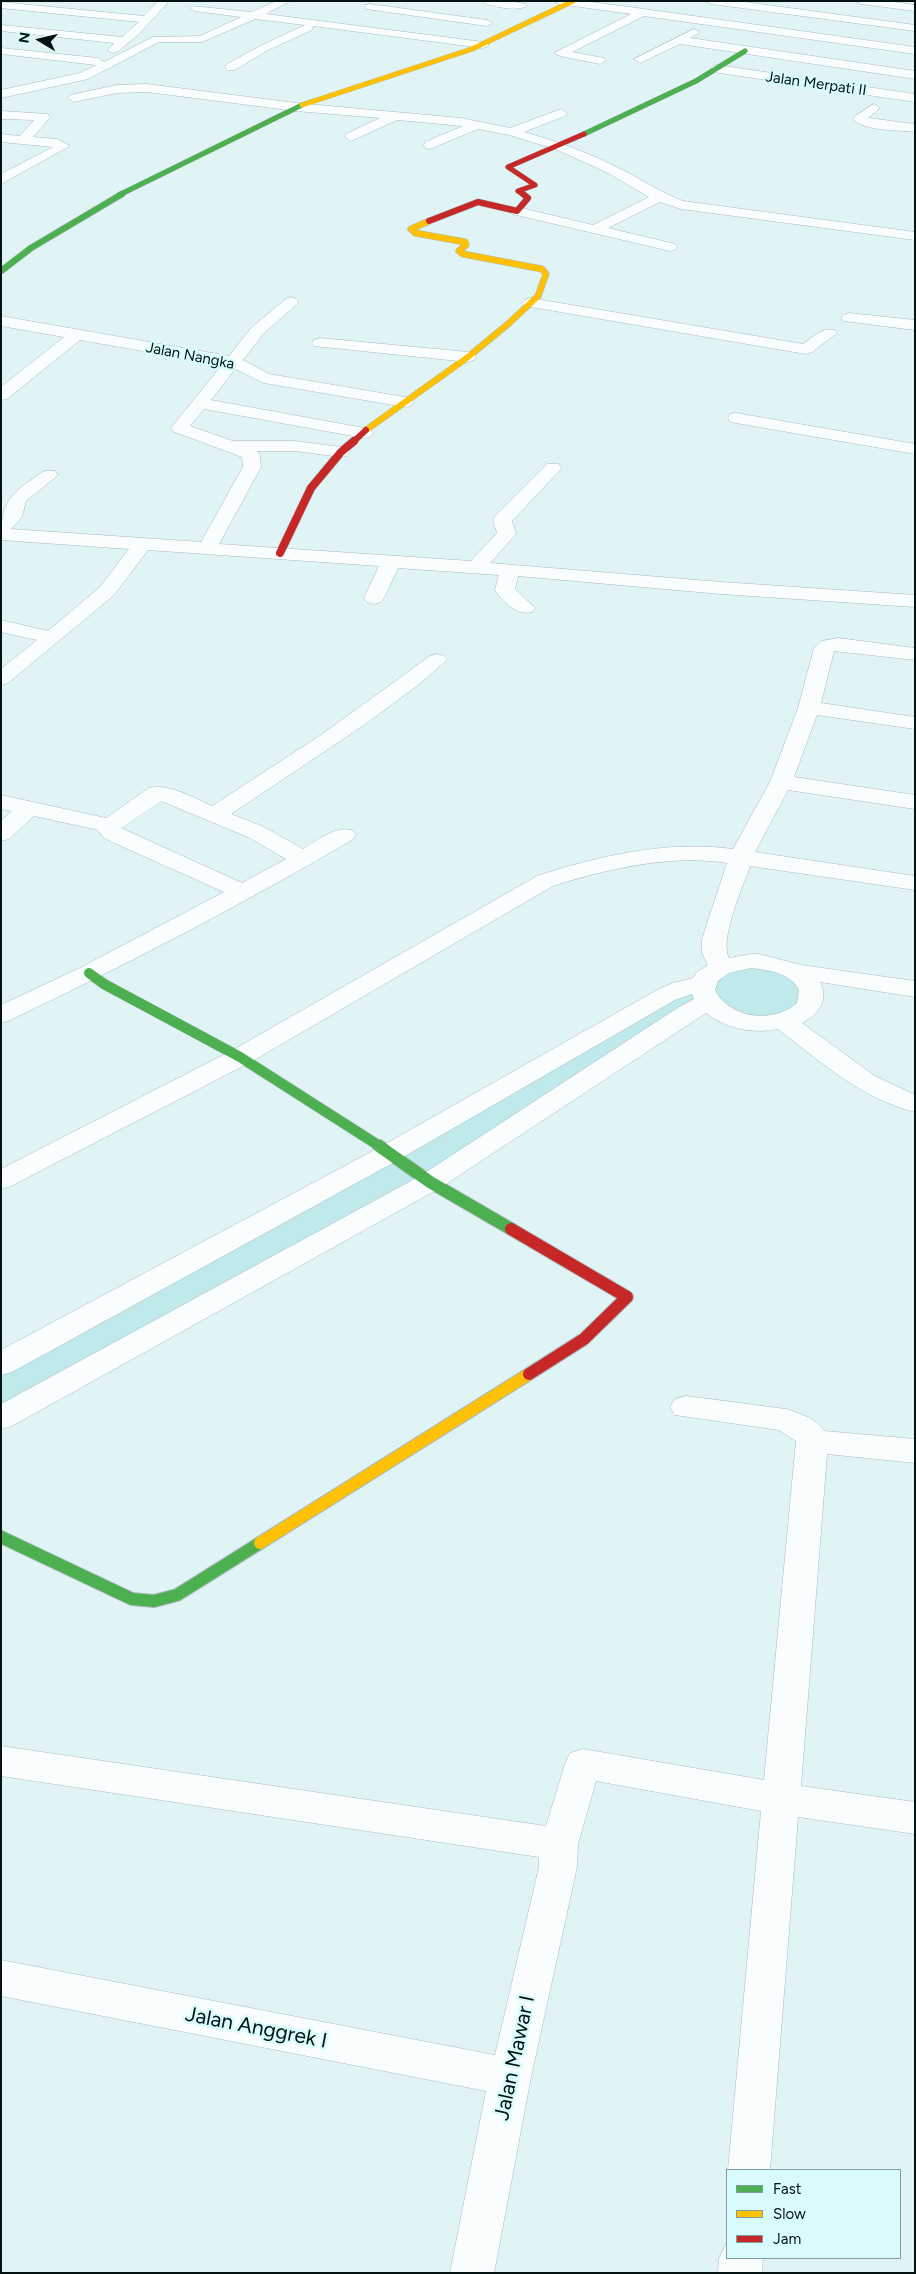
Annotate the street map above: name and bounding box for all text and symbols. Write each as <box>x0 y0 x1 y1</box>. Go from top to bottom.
north arrow <box>15 15 65 65</box>
text: N <box>15 31 34 44</box>
street label: Jalan Merpati II <box>764 68 868 100</box>
street label: Jalan Nangka <box>144 339 236 373</box>
street label: Jalan Mawar I <box>489 1993 541 2123</box>
street label: Jalan Anggrek I <box>183 2002 329 2054</box>
legend <box>726 2169 901 2259</box>
text: Fast <box>773 2180 801 2198</box>
text: Slow <box>773 2205 806 2223</box>
text: Jam <box>773 2230 801 2248</box>

